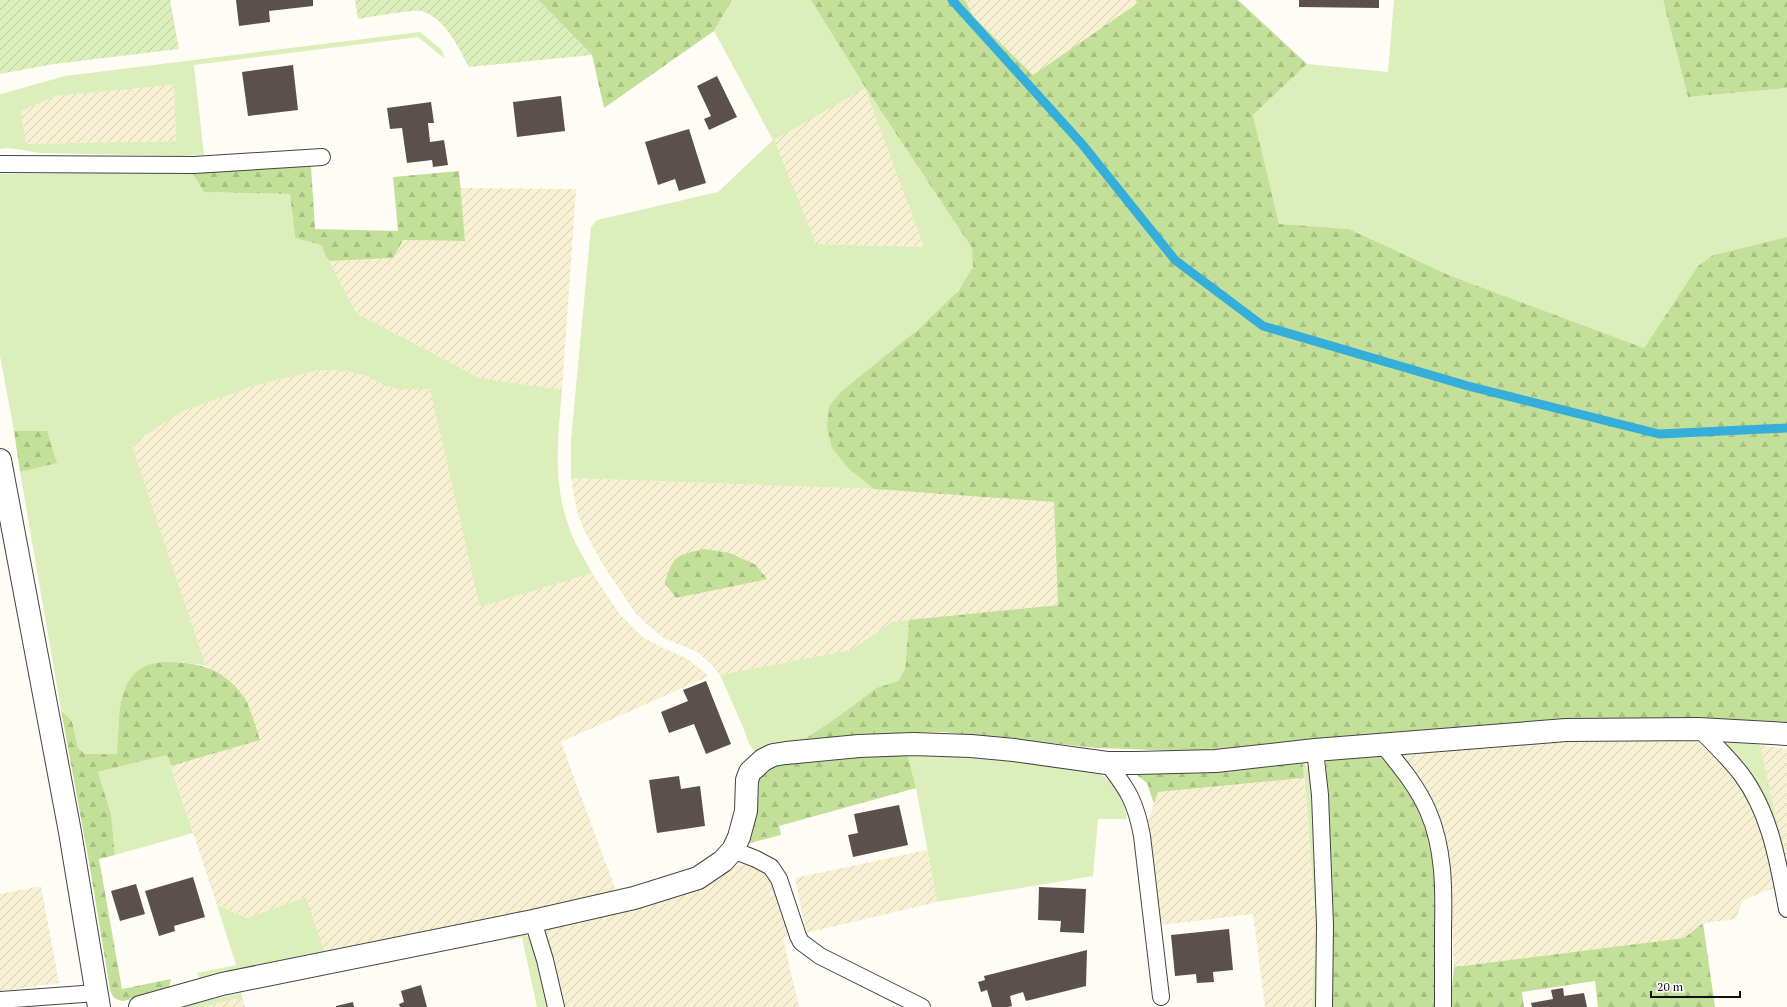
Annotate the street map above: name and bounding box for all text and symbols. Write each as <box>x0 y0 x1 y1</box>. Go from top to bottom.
scale bar <box>1651 973 1740 999</box>
text: 20 m <box>1657 979 1684 994</box>

